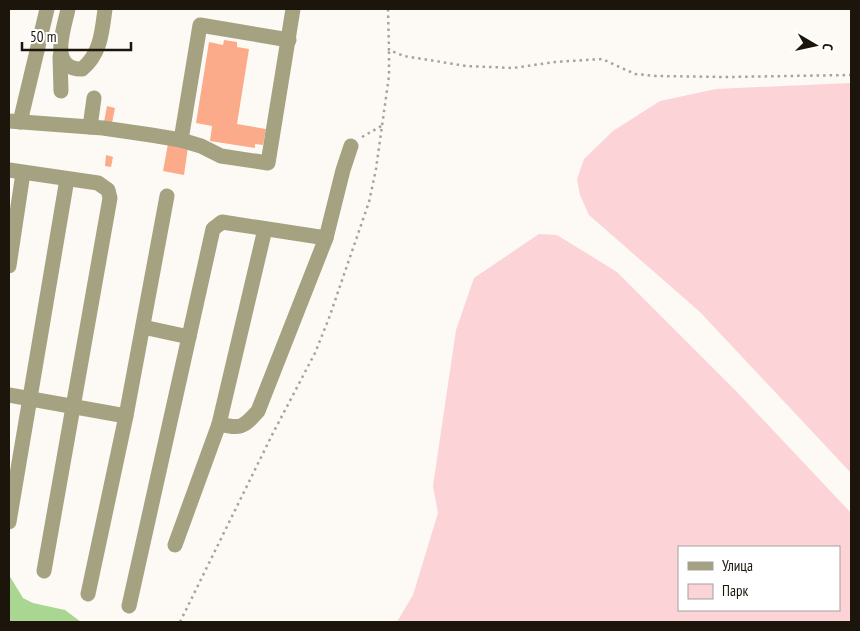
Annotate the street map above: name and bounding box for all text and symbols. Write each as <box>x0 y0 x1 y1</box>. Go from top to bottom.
scale bar <box>22 20 131 52</box>
north arrow <box>790 20 840 70</box>
text: 50 m <box>30 27 56 46</box>
text: С <box>818 42 837 52</box>
legend <box>678 546 840 611</box>
text: Улица <box>722 556 753 575</box>
text: Парк <box>722 581 748 600</box>

